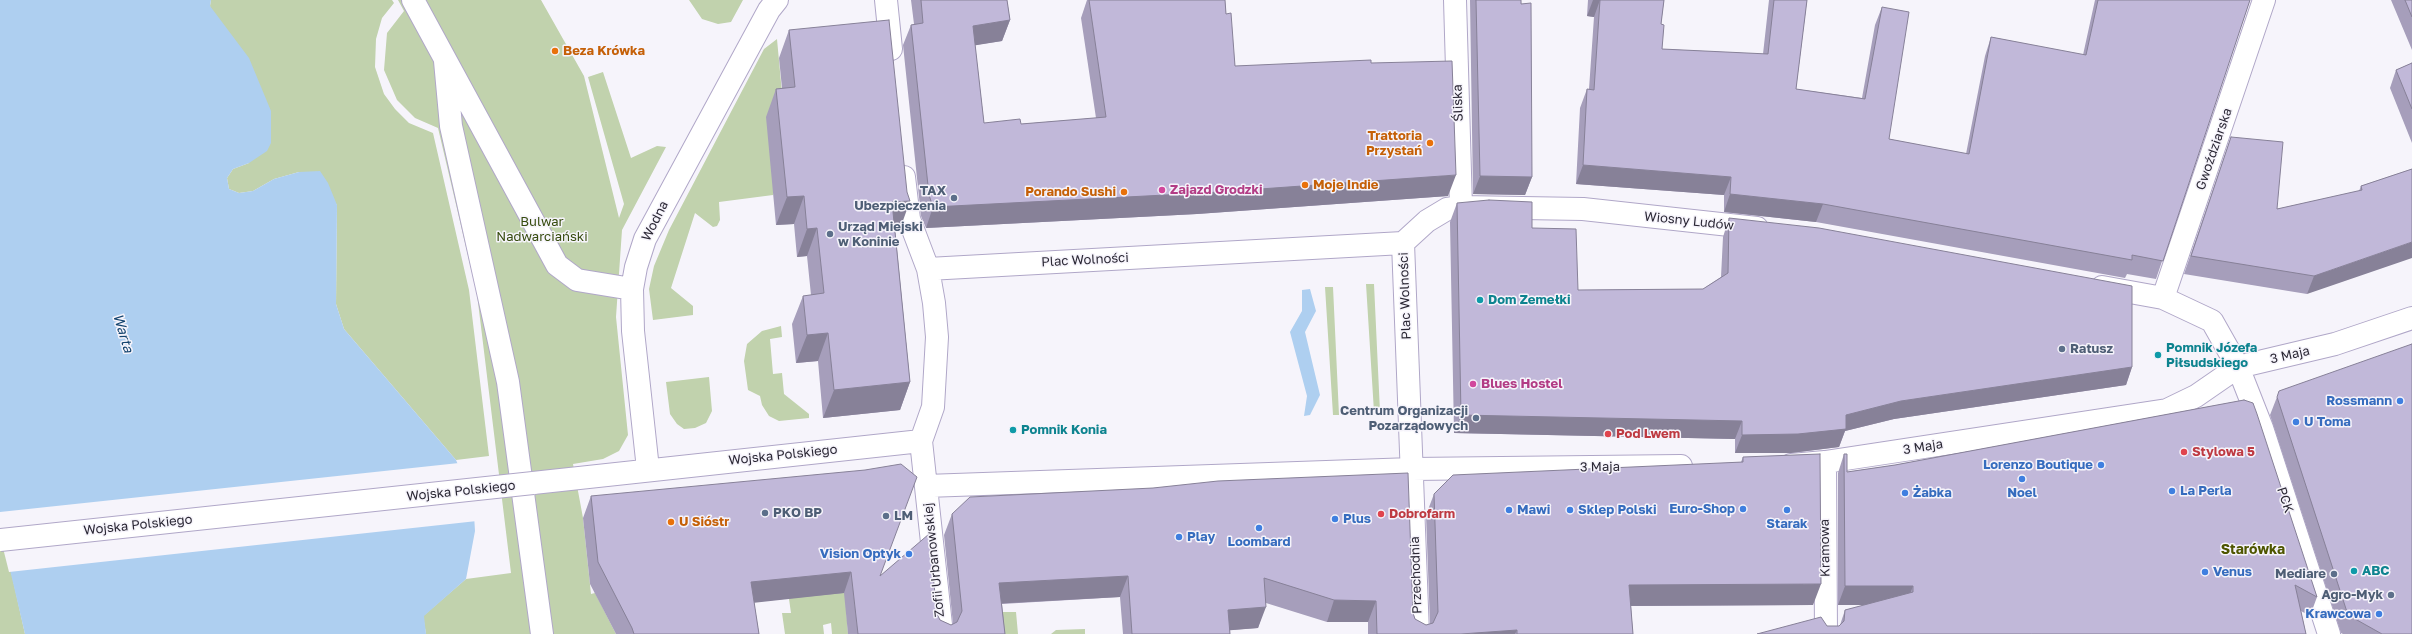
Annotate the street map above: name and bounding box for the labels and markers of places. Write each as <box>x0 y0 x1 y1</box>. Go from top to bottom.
place label: Beza Krówka <box>563 43 645 59</box>
marker: Beza Krówka <box>550 46 560 56</box>
place label: Trattoria Przystań <box>1366 128 1422 159</box>
marker: Trattoria Przystań <box>1425 138 1435 148</box>
place label: Moje Indie <box>1313 177 1378 193</box>
marker: Moje Indie <box>1300 180 1310 190</box>
place label: Zajazd Grodzki <box>1170 182 1263 198</box>
place label: TAX Ubezpieczenia <box>854 183 946 214</box>
place label: Porando Sushi <box>1025 184 1116 200</box>
marker: Zajazd Grodzki <box>1157 185 1167 195</box>
marker: Porando Sushi <box>1119 187 1129 197</box>
marker: TAX Ubezpieczenia <box>949 193 959 203</box>
place label: Urząd Miejski w Koninie <box>838 219 923 250</box>
marker: Urząd Miejski w Koninie <box>825 229 835 239</box>
place label: Dom Zemełki <box>1488 292 1571 308</box>
marker: Dom Zemełki <box>1475 295 1485 305</box>
place label: Pomnik Józefa Piłsudskiego <box>2166 340 2257 371</box>
place label: Ratusz <box>2070 341 2113 357</box>
marker: Ratusz <box>2057 344 2067 354</box>
marker: Pomnik Józefa Piłsudskiego <box>2153 350 2163 360</box>
place label: Blues Hostel <box>1481 376 1563 392</box>
marker: Blues Hostel <box>1468 379 1478 389</box>
place label: Rossmann <box>2326 393 2392 409</box>
marker: Rossmann <box>2395 396 2405 406</box>
place label: Centrum Organizacji Pozarządowych <box>1340 403 1468 434</box>
marker: Centrum Organizacji Pozarządowych <box>1471 413 1481 423</box>
place label: U Toma <box>2304 414 2351 430</box>
marker: U Toma <box>2291 417 2301 427</box>
place label: Pomnik Konia <box>1021 422 1107 438</box>
marker: Pomnik Konia <box>1008 425 1018 435</box>
place label: Pod Lwem <box>1616 426 1680 442</box>
marker: Pod Lwem <box>1603 429 1613 439</box>
place label: Stylowa 5 <box>2192 444 2255 460</box>
marker: Stylowa 5 <box>2179 447 2189 457</box>
place label: Lorenzo Boutique <box>1983 457 2093 473</box>
marker: Lorenzo Boutique <box>2096 460 2106 470</box>
marker: Noel <box>2017 474 2027 484</box>
place label: La Perla <box>2180 483 2232 499</box>
place label: Żabka <box>1913 485 1952 501</box>
place label: Noel <box>2007 485 2037 501</box>
marker: La Perla <box>2167 486 2177 496</box>
marker: Żabka <box>1900 488 1910 498</box>
place label: Euro-Shop <box>1669 501 1735 517</box>
place label: Mawi <box>1517 502 1550 518</box>
place label: Sklep Polski <box>1578 502 1657 518</box>
marker: Euro-Shop <box>1738 504 1748 514</box>
place label: PKO BP <box>773 505 822 521</box>
marker: Mawi <box>1504 505 1514 515</box>
marker: Sklep Polski <box>1565 505 1575 515</box>
marker: Starak <box>1782 505 1792 515</box>
place label: Dobrofarm <box>1389 506 1455 522</box>
marker: PKO BP <box>760 508 770 518</box>
place label: LM <box>894 508 913 524</box>
marker: Dobrofarm <box>1376 509 1386 519</box>
marker: LM <box>881 511 891 521</box>
place label: Plus <box>1343 511 1371 527</box>
place label: U Sióstr <box>679 514 729 530</box>
marker: Plus <box>1330 514 1340 524</box>
place label: Starak <box>1766 516 1808 532</box>
marker: U Sióstr <box>666 517 676 527</box>
marker: Loombard <box>1254 523 1264 533</box>
place label: Play <box>1187 529 1215 545</box>
marker: Play <box>1174 532 1184 542</box>
place label: Loombard <box>1228 534 1290 550</box>
place label: Vision Optyk <box>820 546 901 562</box>
marker: Vision Optyk <box>904 549 914 559</box>
place label: ABC <box>2362 563 2390 579</box>
place label: Venus <box>2213 564 2252 580</box>
place label: Mediare <box>2275 566 2326 582</box>
marker: ABC <box>2349 566 2359 576</box>
marker: Venus <box>2200 567 2210 577</box>
marker: Mediare <box>2329 569 2339 579</box>
place label: Agro-Myk <box>2321 587 2383 603</box>
marker: Agro-Myk <box>2386 590 2396 600</box>
place label: Krawcowa <box>2305 606 2371 622</box>
marker: Krawcowa <box>2374 609 2384 619</box>

